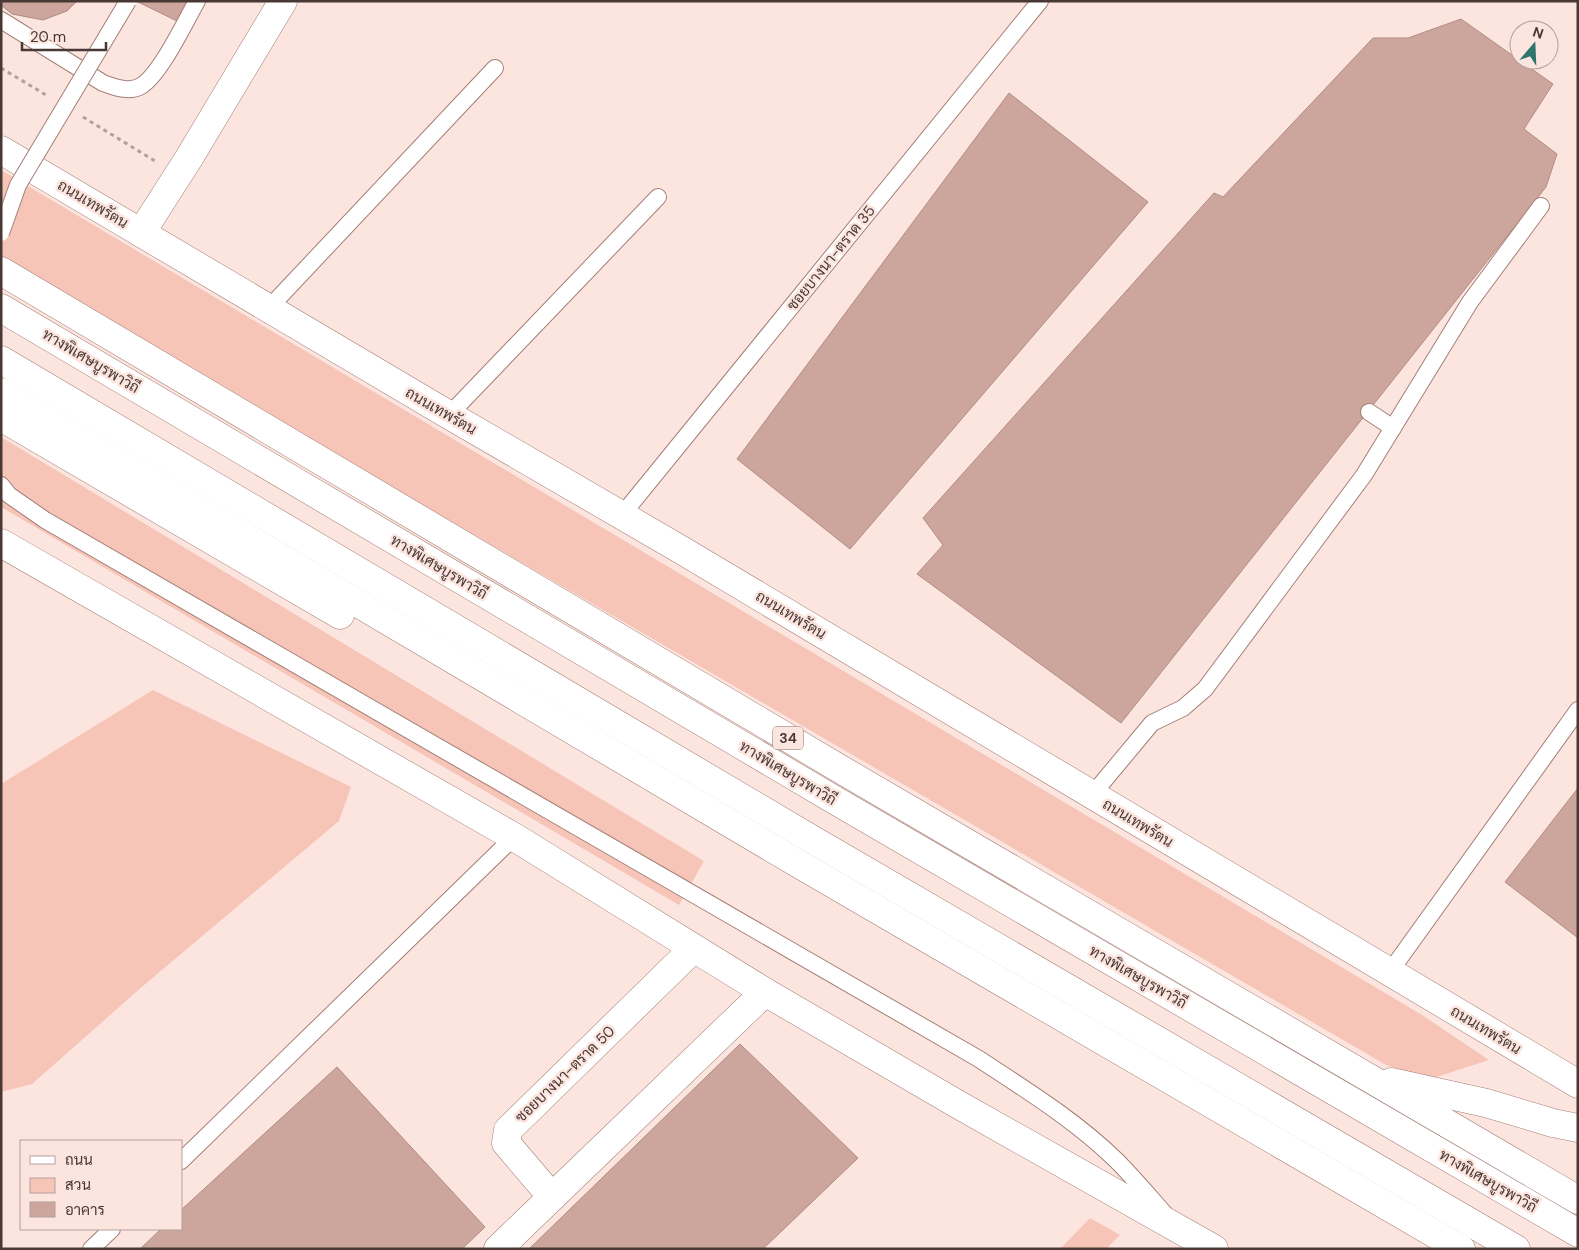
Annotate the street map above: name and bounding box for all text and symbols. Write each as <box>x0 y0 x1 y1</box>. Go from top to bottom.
scale bar <box>22 20 106 52</box>
north arrow <box>1509 20 1559 70</box>
text: N <box>1530 23 1546 43</box>
text: 20 m <box>30 27 66 47</box>
street label: ถนนเทพรัตน <box>54 175 132 233</box>
street label: ซอยบางนา-ตราด 35 <box>782 201 880 315</box>
street label: ทางพิเศษบูรพาวิถี <box>39 324 143 398</box>
street label: ถนนเทพรัตน <box>402 383 480 439</box>
street label: ทางพิเศษบูรพาวิถี <box>387 530 491 604</box>
street label: ถนนเทพรัตน <box>752 586 830 644</box>
road number: 34 <box>773 726 803 750</box>
street label: ทางพิเศษบูรพาวิถี <box>736 736 840 810</box>
street label: ถนนเทพรัตน <box>1099 794 1177 852</box>
street label: ทางพิเศษบูรพาวิถี <box>1085 941 1191 1013</box>
street label: ถนนเทพรัตน <box>1447 1001 1525 1059</box>
street label: ซอยบางนา-ตราด 50 <box>511 1021 619 1127</box>
legend <box>20 1140 182 1230</box>
street label: ทางพิเศษบูรพาวิถี <box>1435 1145 1541 1217</box>
text: ถนน <box>65 1150 93 1170</box>
text: สวน <box>65 1175 91 1195</box>
text: อาคาร <box>65 1200 105 1220</box>

